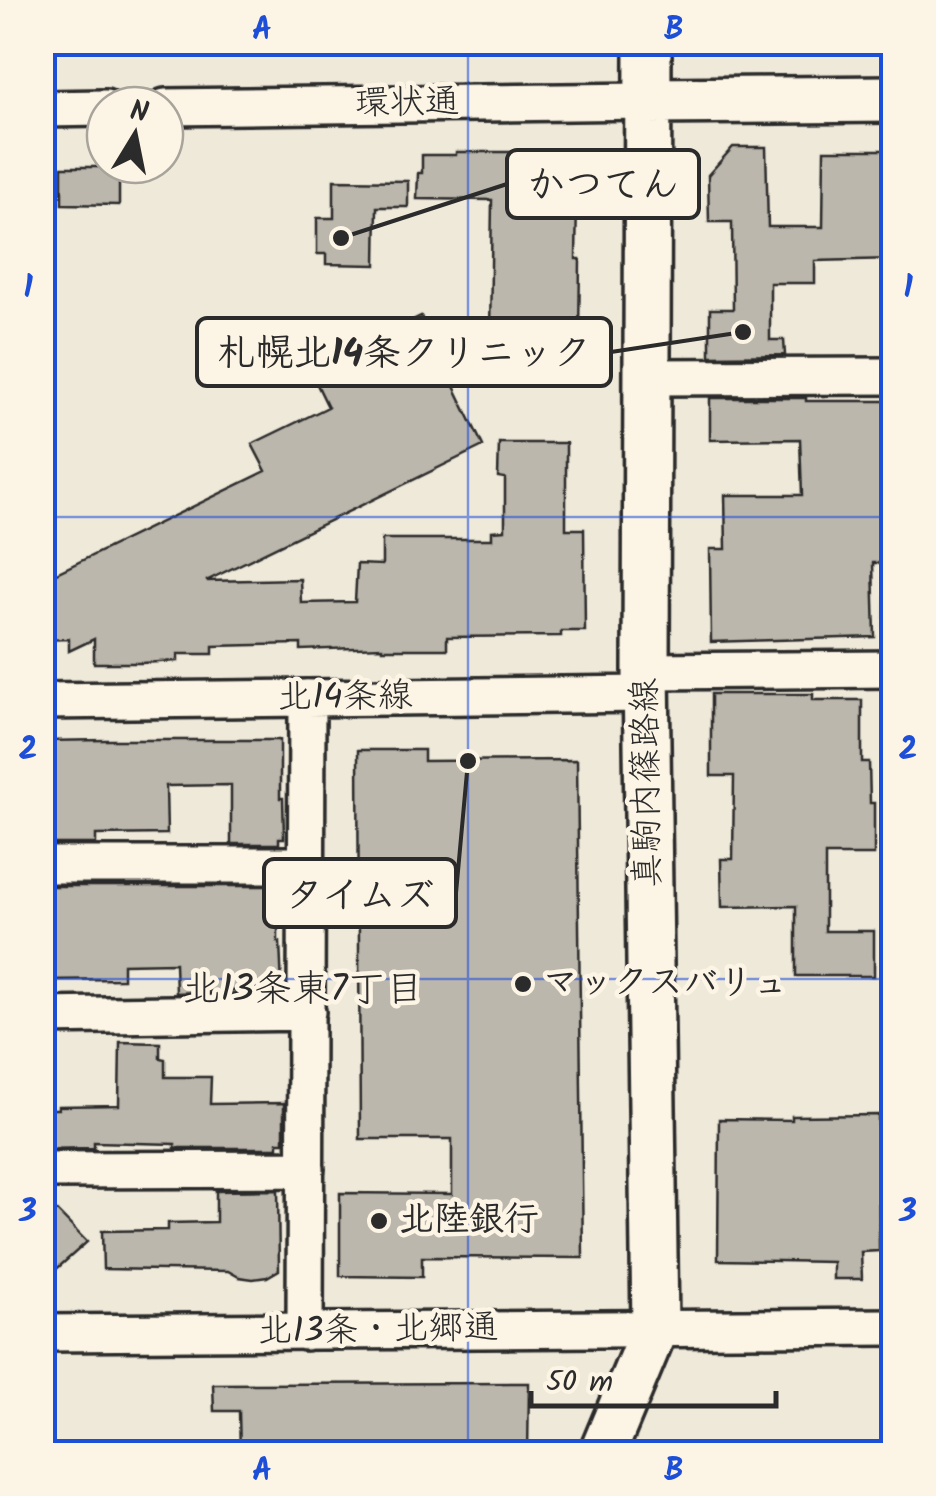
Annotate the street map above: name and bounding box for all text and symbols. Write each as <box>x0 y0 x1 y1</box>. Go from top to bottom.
text: A <box>252 5 272 56</box>
text: B <box>664 5 684 56</box>
street label: 環状通 <box>354 75 460 133</box>
north arrow <box>85 85 185 185</box>
text: N <box>126 89 152 137</box>
callout: かつてん <box>507 150 699 218</box>
text: かつてん <box>527 157 679 217</box>
text: 1 <box>23 263 33 314</box>
text: 1 <box>903 263 913 314</box>
callout: 札幌北14条クリニック <box>197 318 611 386</box>
text: 札幌北14条クリニック <box>217 325 591 385</box>
street label: 北14条線 <box>277 669 413 727</box>
street label: 真駒内篠路線 <box>618 678 678 888</box>
text: 2 <box>19 725 37 776</box>
text: 2 <box>899 725 917 776</box>
callout: タイムズ <box>264 859 456 927</box>
text: タイムズ <box>286 867 434 927</box>
place label: マックスバリュ <box>543 956 788 1012</box>
district label: 北13条東7丁目 <box>182 961 424 1021</box>
marker: マックスバリュ <box>512 973 534 995</box>
text: 3 <box>18 1187 37 1238</box>
text: 3 <box>898 1187 917 1238</box>
place label: 北陸銀行 <box>399 1193 539 1249</box>
marker: 北陸銀行 <box>368 1210 390 1232</box>
street label: 北13条・北郷通 <box>257 1301 499 1361</box>
scale bar <box>531 1346 776 1408</box>
text: 50 m <box>546 1359 613 1407</box>
text: A <box>252 1446 272 1496</box>
text: B <box>664 1446 684 1496</box>

